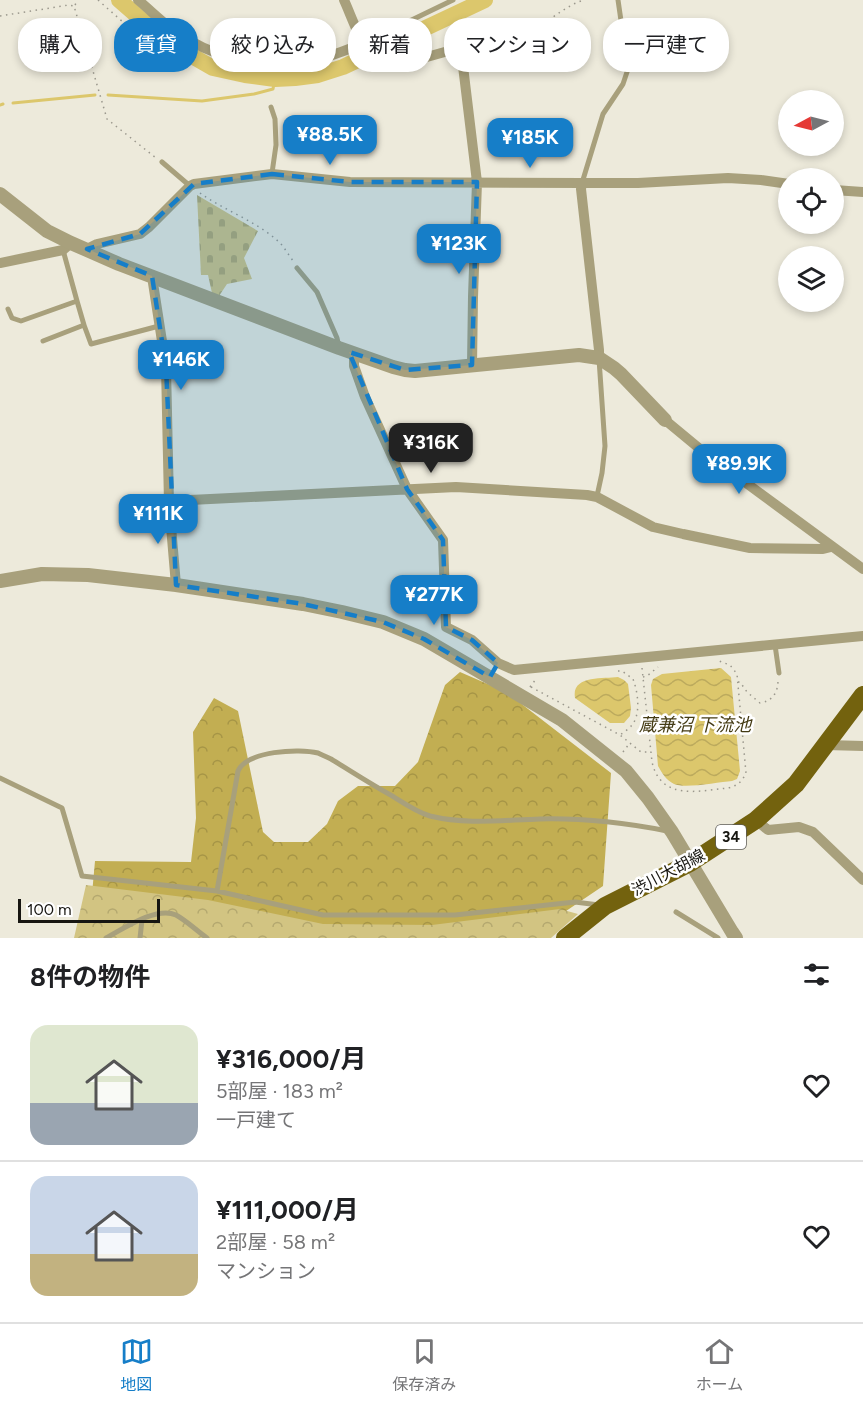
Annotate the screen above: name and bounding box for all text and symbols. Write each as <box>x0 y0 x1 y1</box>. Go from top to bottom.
chip: 購入 <box>18 18 102 72</box>
chip: 賃貸 <box>114 18 198 72</box>
chip: 絞り込み <box>210 18 336 72</box>
chip: 新着 <box>348 18 432 72</box>
chip: マンション <box>444 18 591 72</box>
chip: 一戸建て <box>603 18 729 72</box>
north arrow <box>778 90 844 156</box>
map controls <box>778 90 844 312</box>
pin: ¥88.5K <box>281 115 379 166</box>
pin: ¥185K <box>488 118 572 169</box>
text: ¥88.5K <box>297 122 363 146</box>
text: ¥185K <box>501 125 559 149</box>
button: locate <box>778 168 844 234</box>
pin: ¥123K <box>417 224 501 275</box>
text: ¥123K <box>431 231 487 255</box>
button: layers <box>778 246 844 312</box>
pin: ¥146K <box>139 340 223 391</box>
text: ¥146K <box>152 347 210 371</box>
pin: ¥316K <box>389 423 473 474</box>
text: ¥316K <box>403 430 459 454</box>
pin: ¥89.9K <box>690 444 788 495</box>
text: ¥89.9K <box>706 451 772 475</box>
pin: ¥111K <box>116 494 200 545</box>
text: ¥111K <box>133 501 183 525</box>
pin: ¥277K <box>392 575 476 626</box>
text: ¥277K <box>404 582 464 606</box>
water label: 蔵兼沼 下流池 <box>639 714 753 736</box>
road number: 34 <box>716 825 746 849</box>
street label: 渋川大胡線 <box>628 845 708 900</box>
scale bar <box>18 896 160 924</box>
text: 100 m <box>27 900 72 919</box>
icon: filters <box>800 958 833 991</box>
text: 8件の物件 <box>30 961 150 993</box>
text: ¥316,000/月 <box>216 1043 366 1075</box>
icon: home <box>78 1049 150 1121</box>
icon: heart <box>800 1069 833 1102</box>
text: 5部屋 · 183 m² <box>216 1079 343 1103</box>
text: 一戸建て <box>216 1108 296 1132</box>
text: ¥111,000/月 <box>216 1194 359 1226</box>
icon: home <box>78 1200 150 1272</box>
icon: heart <box>800 1220 833 1253</box>
text: 2部屋 · 58 m² <box>216 1230 335 1254</box>
text: マンション <box>216 1259 316 1283</box>
tab: 地図 <box>120 1335 153 1395</box>
tab: 保存済み <box>392 1335 456 1395</box>
tab: ホーム <box>696 1335 743 1395</box>

